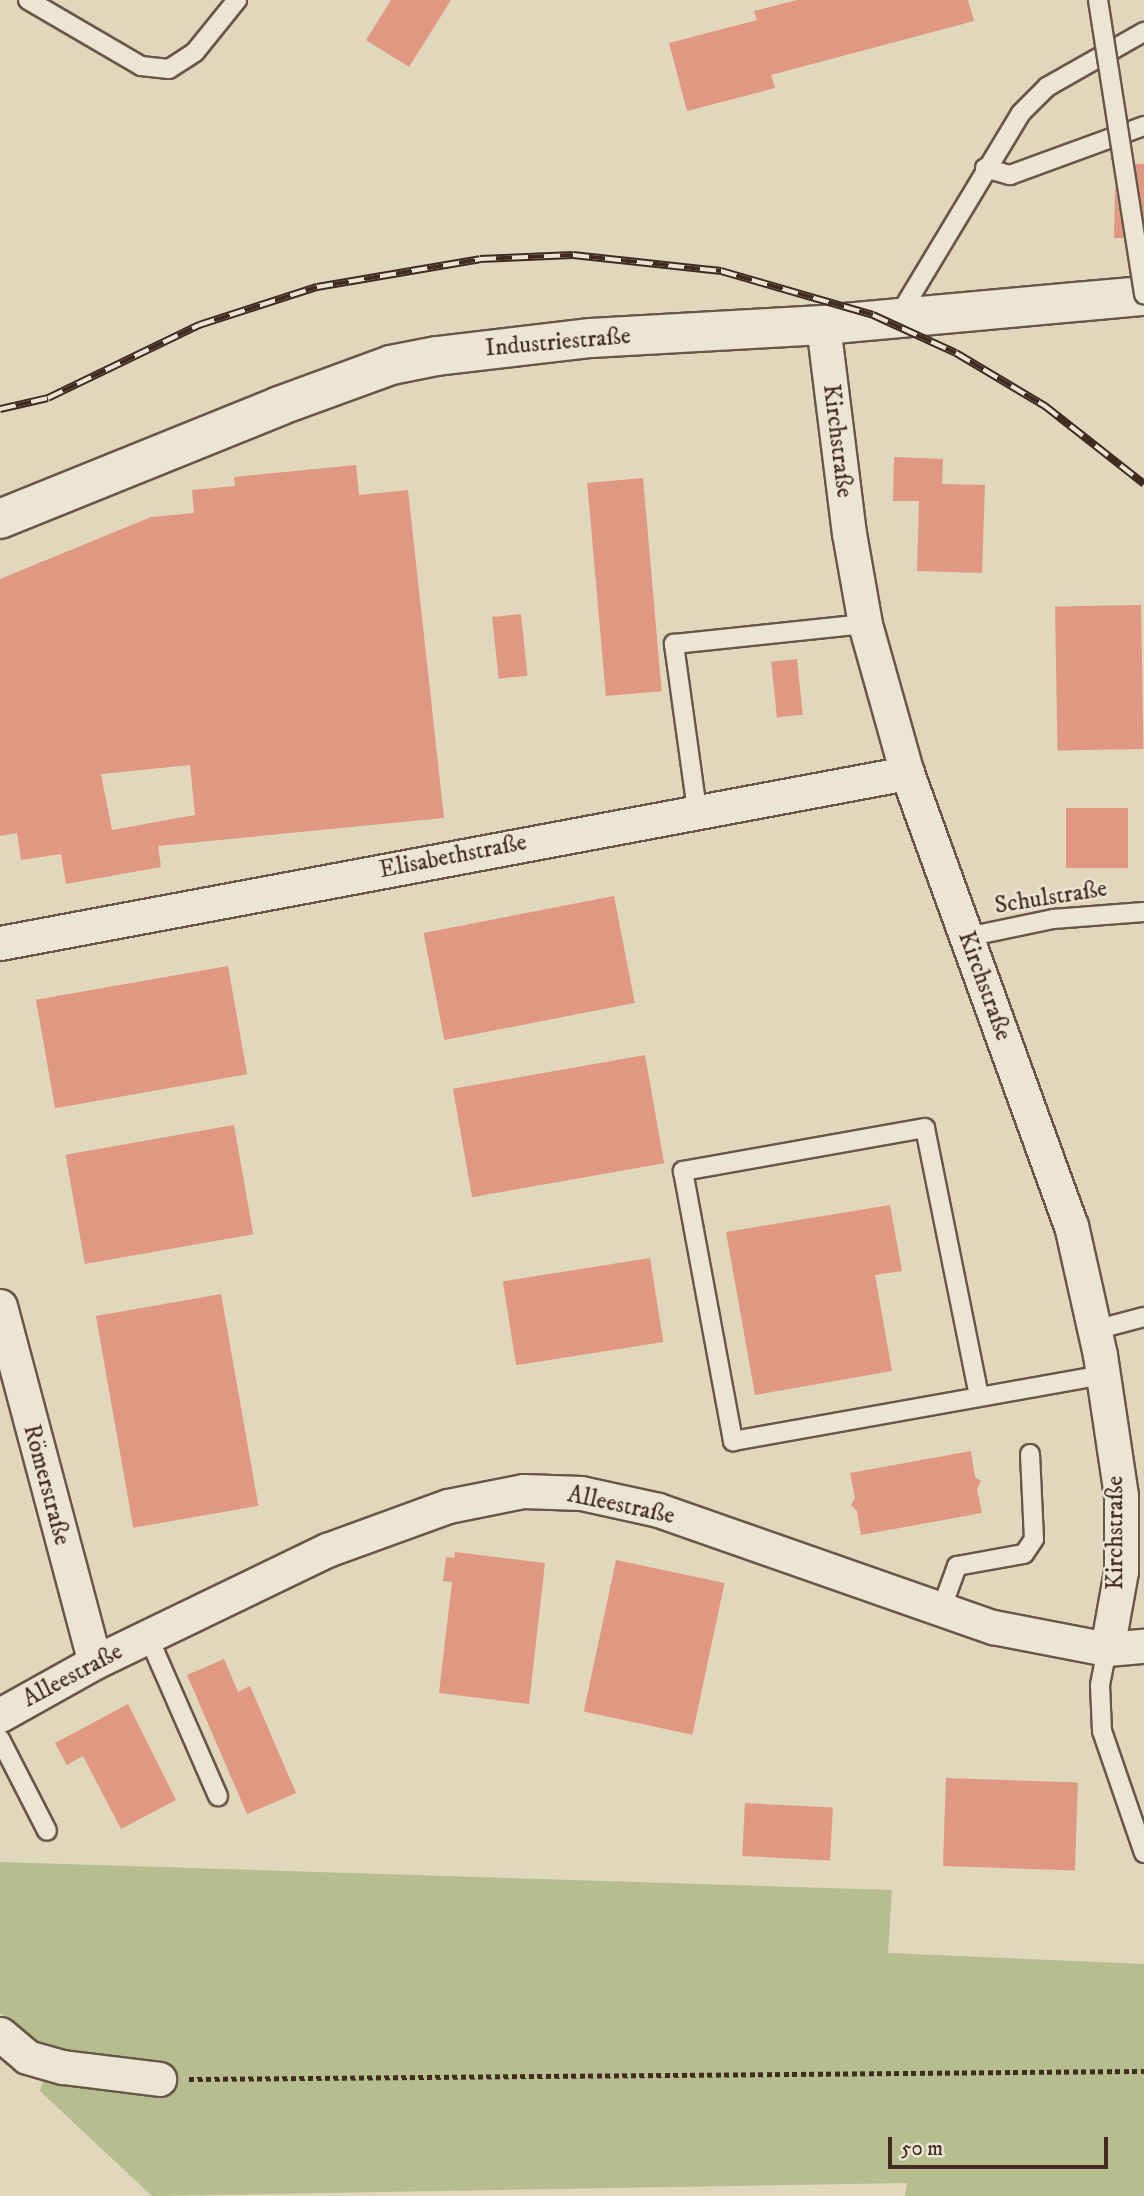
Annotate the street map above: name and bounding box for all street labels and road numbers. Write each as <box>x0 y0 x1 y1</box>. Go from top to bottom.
street label: Industriestraße <box>484 322 632 364</box>
street label: Kirchstraße <box>816 383 858 499</box>
street label: Elisabethstraße <box>377 829 529 885</box>
street label: Schulstraße <box>993 875 1109 921</box>
street label: Kirchstraße <box>951 927 1017 1045</box>
street label: Römerstraße <box>16 1422 76 1548</box>
street label: Kirchstraße <box>1102 1476 1130 1590</box>
street label: Alleestraße <box>565 1481 677 1531</box>
street label: Alleestraße <box>18 1638 128 1714</box>

